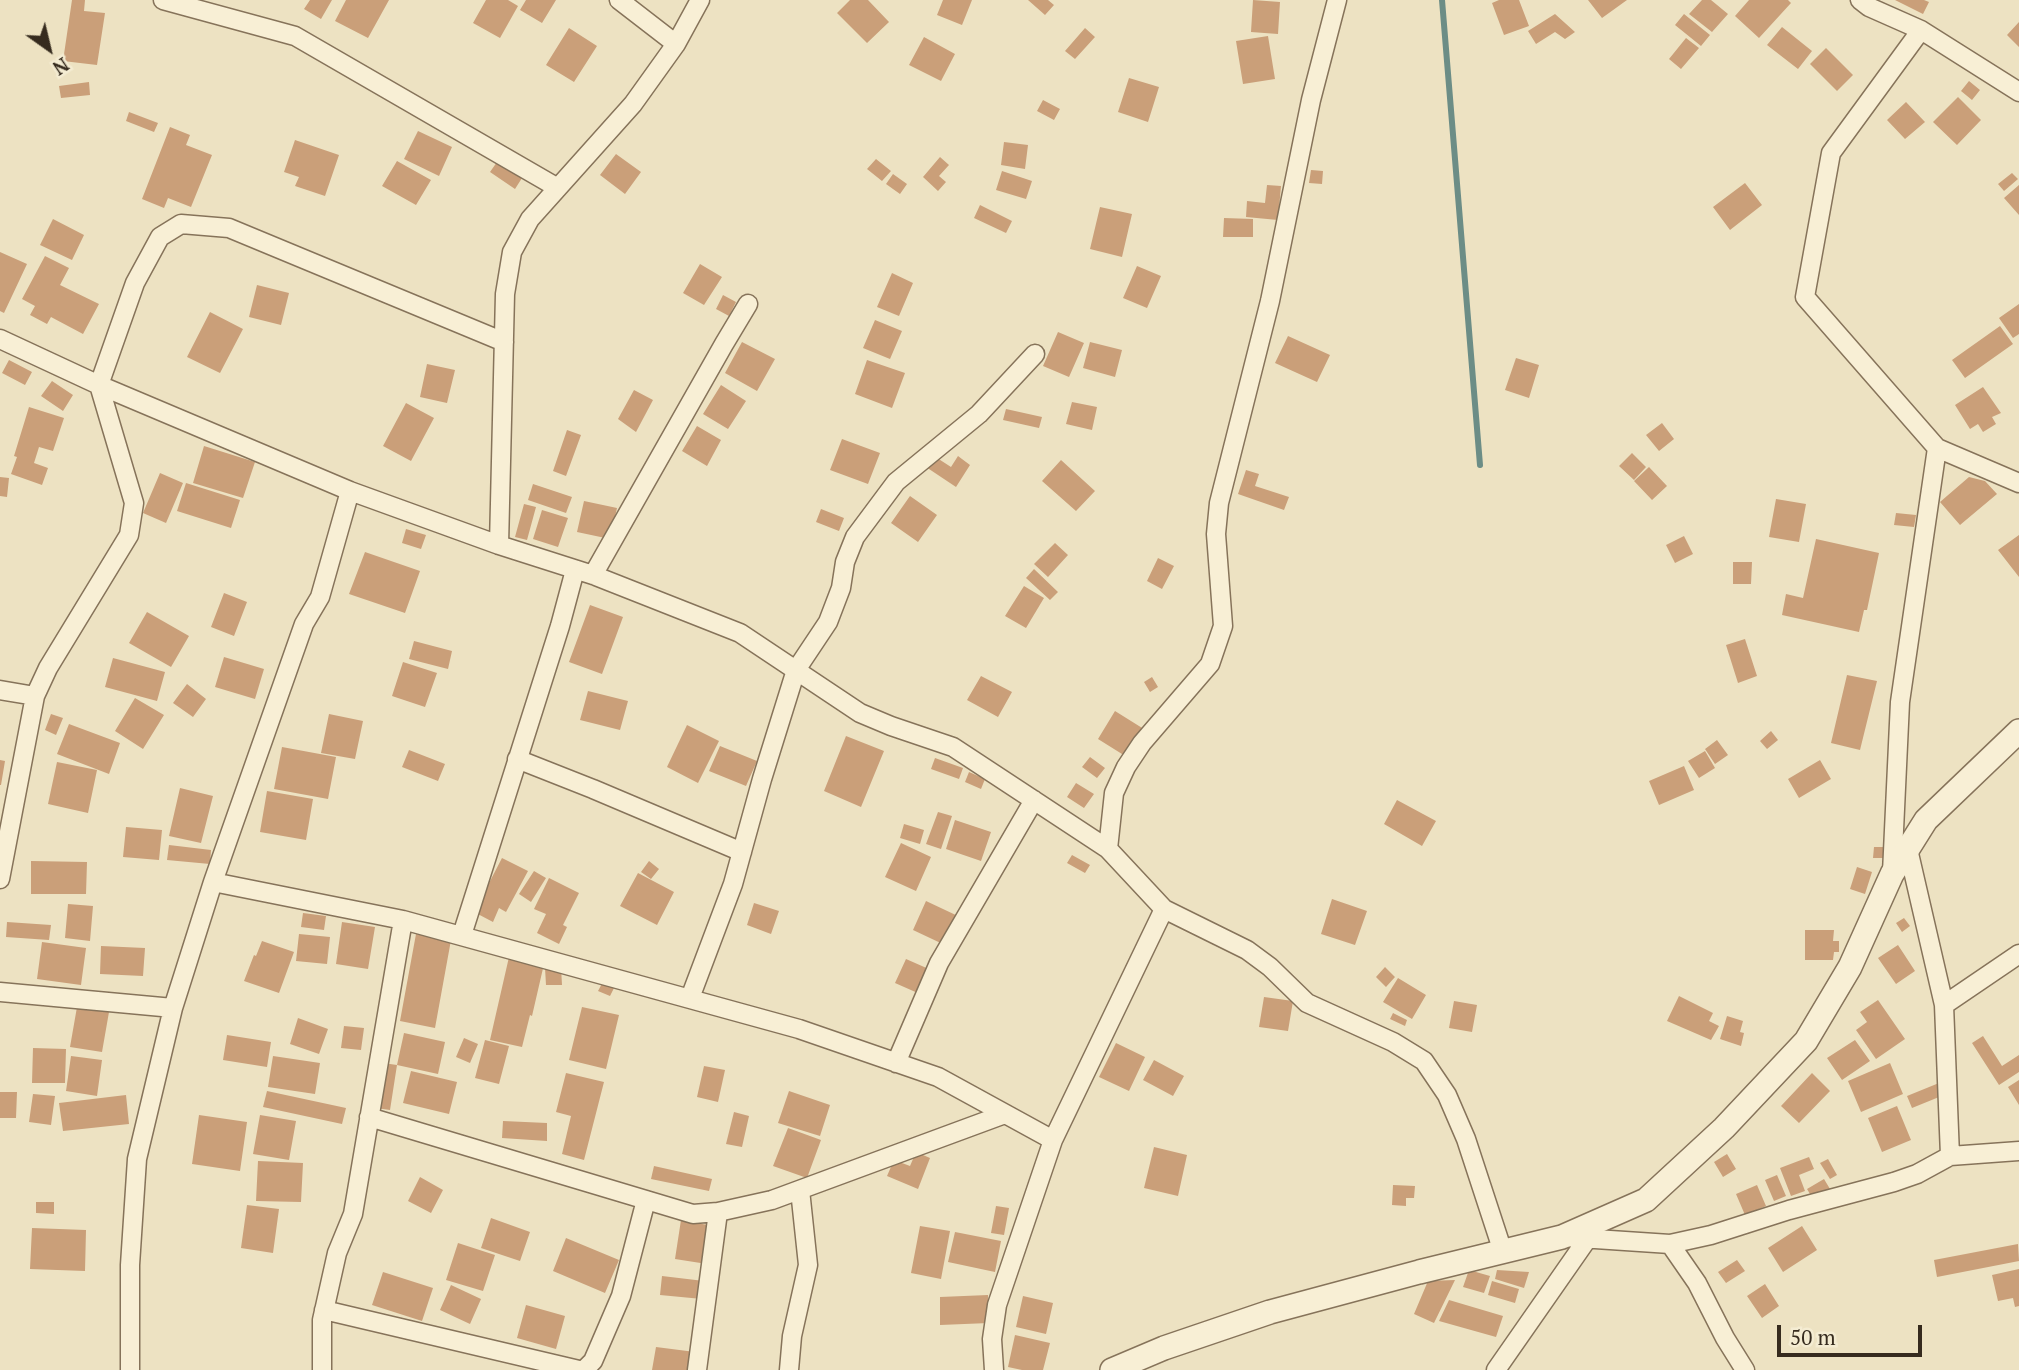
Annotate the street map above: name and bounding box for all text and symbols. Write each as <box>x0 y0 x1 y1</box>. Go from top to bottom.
north arrow <box>14 14 84 84</box>
text: N <box>48 52 74 81</box>
scale bar <box>1781 1310 1926 1354</box>
text: 50 m <box>1790 1323 1836 1351</box>

